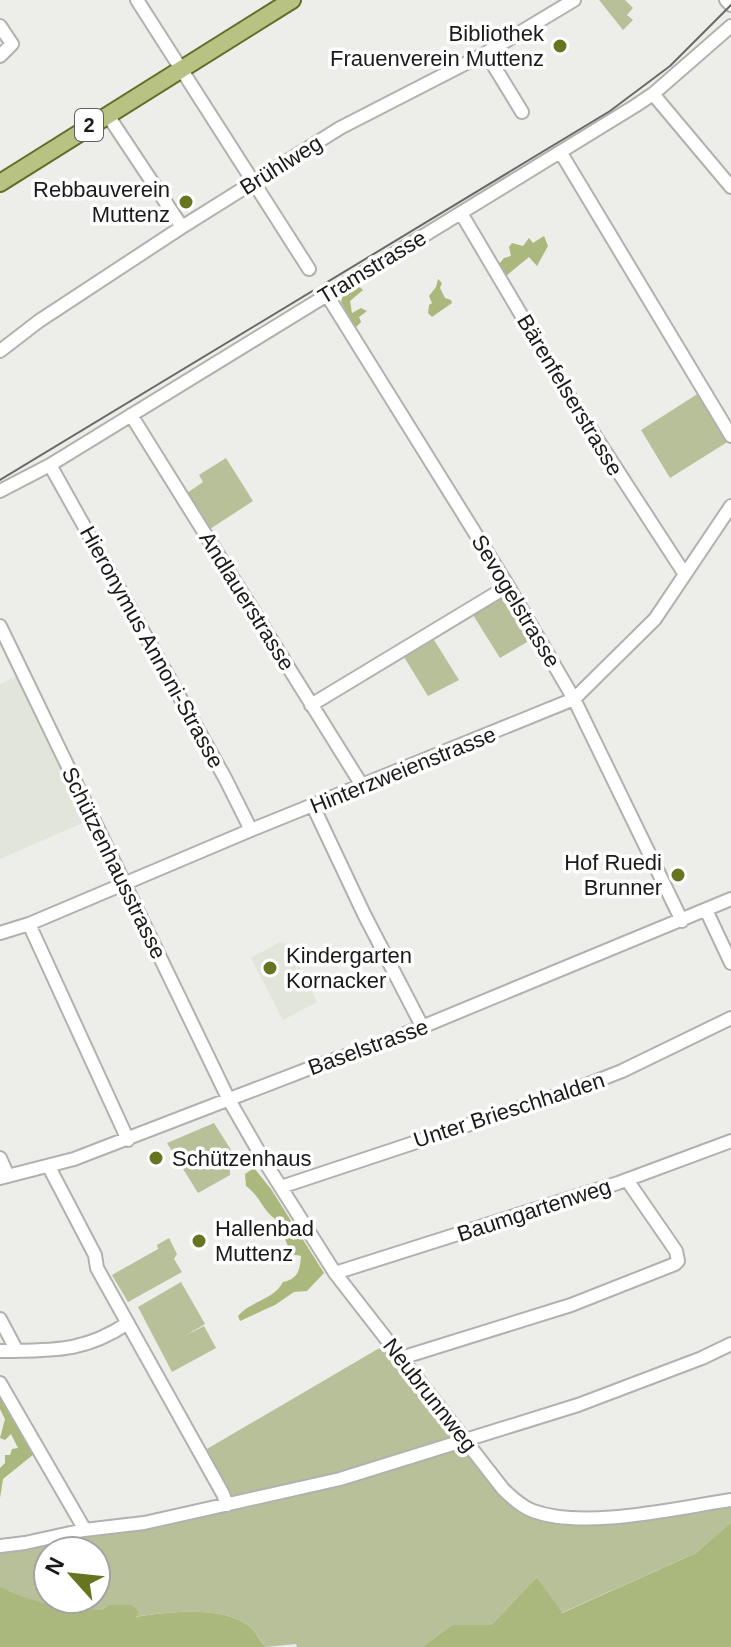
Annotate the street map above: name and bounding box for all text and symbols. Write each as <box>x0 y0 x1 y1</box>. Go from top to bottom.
place label: Bibliothek Frauenverein Muttenz <box>330 21 545 71</box>
marker: Bibliothek Frauenverein Muttenz <box>551 37 569 55</box>
road number: 2 <box>75 109 103 141</box>
street label: Brühlweg <box>235 130 327 200</box>
place label: Rebbauverein Muttenz <box>33 177 170 227</box>
marker: Rebbauverein Muttenz <box>177 193 195 211</box>
street label: Tramstrasse <box>314 225 430 309</box>
street label: Bärenfelserstrasse <box>512 310 628 480</box>
street label: Hieronymus Annoni-Strasse <box>75 522 229 772</box>
street label: Andlauerstrasse <box>194 527 300 675</box>
street label: Sevogelstrasse <box>467 530 565 672</box>
street label: Hinterzweienstrasse <box>306 721 500 819</box>
street label: Schützenhausstrasse <box>57 763 171 963</box>
place label: Hof Ruedi Brunner <box>564 850 662 900</box>
marker: Hof Ruedi Brunner <box>669 866 687 884</box>
place label: Kindergarten Kornacker <box>286 943 412 993</box>
marker: Kindergarten Kornacker <box>261 959 279 977</box>
street label: Baselstrasse <box>305 1014 431 1080</box>
street label: Unter Brieschhalden <box>410 1067 608 1153</box>
place label: Schützenhaus <box>172 1146 311 1171</box>
marker: Schützenhaus <box>147 1149 165 1167</box>
street label: Baumgartenweg <box>454 1173 614 1247</box>
place label: Hallenbad Muttenz <box>215 1216 314 1266</box>
marker: Hallenbad Muttenz <box>190 1232 208 1250</box>
street label: Neubrunnweg <box>378 1333 482 1457</box>
north arrow <box>32 1535 112 1615</box>
text: N <box>40 1553 69 1579</box>

